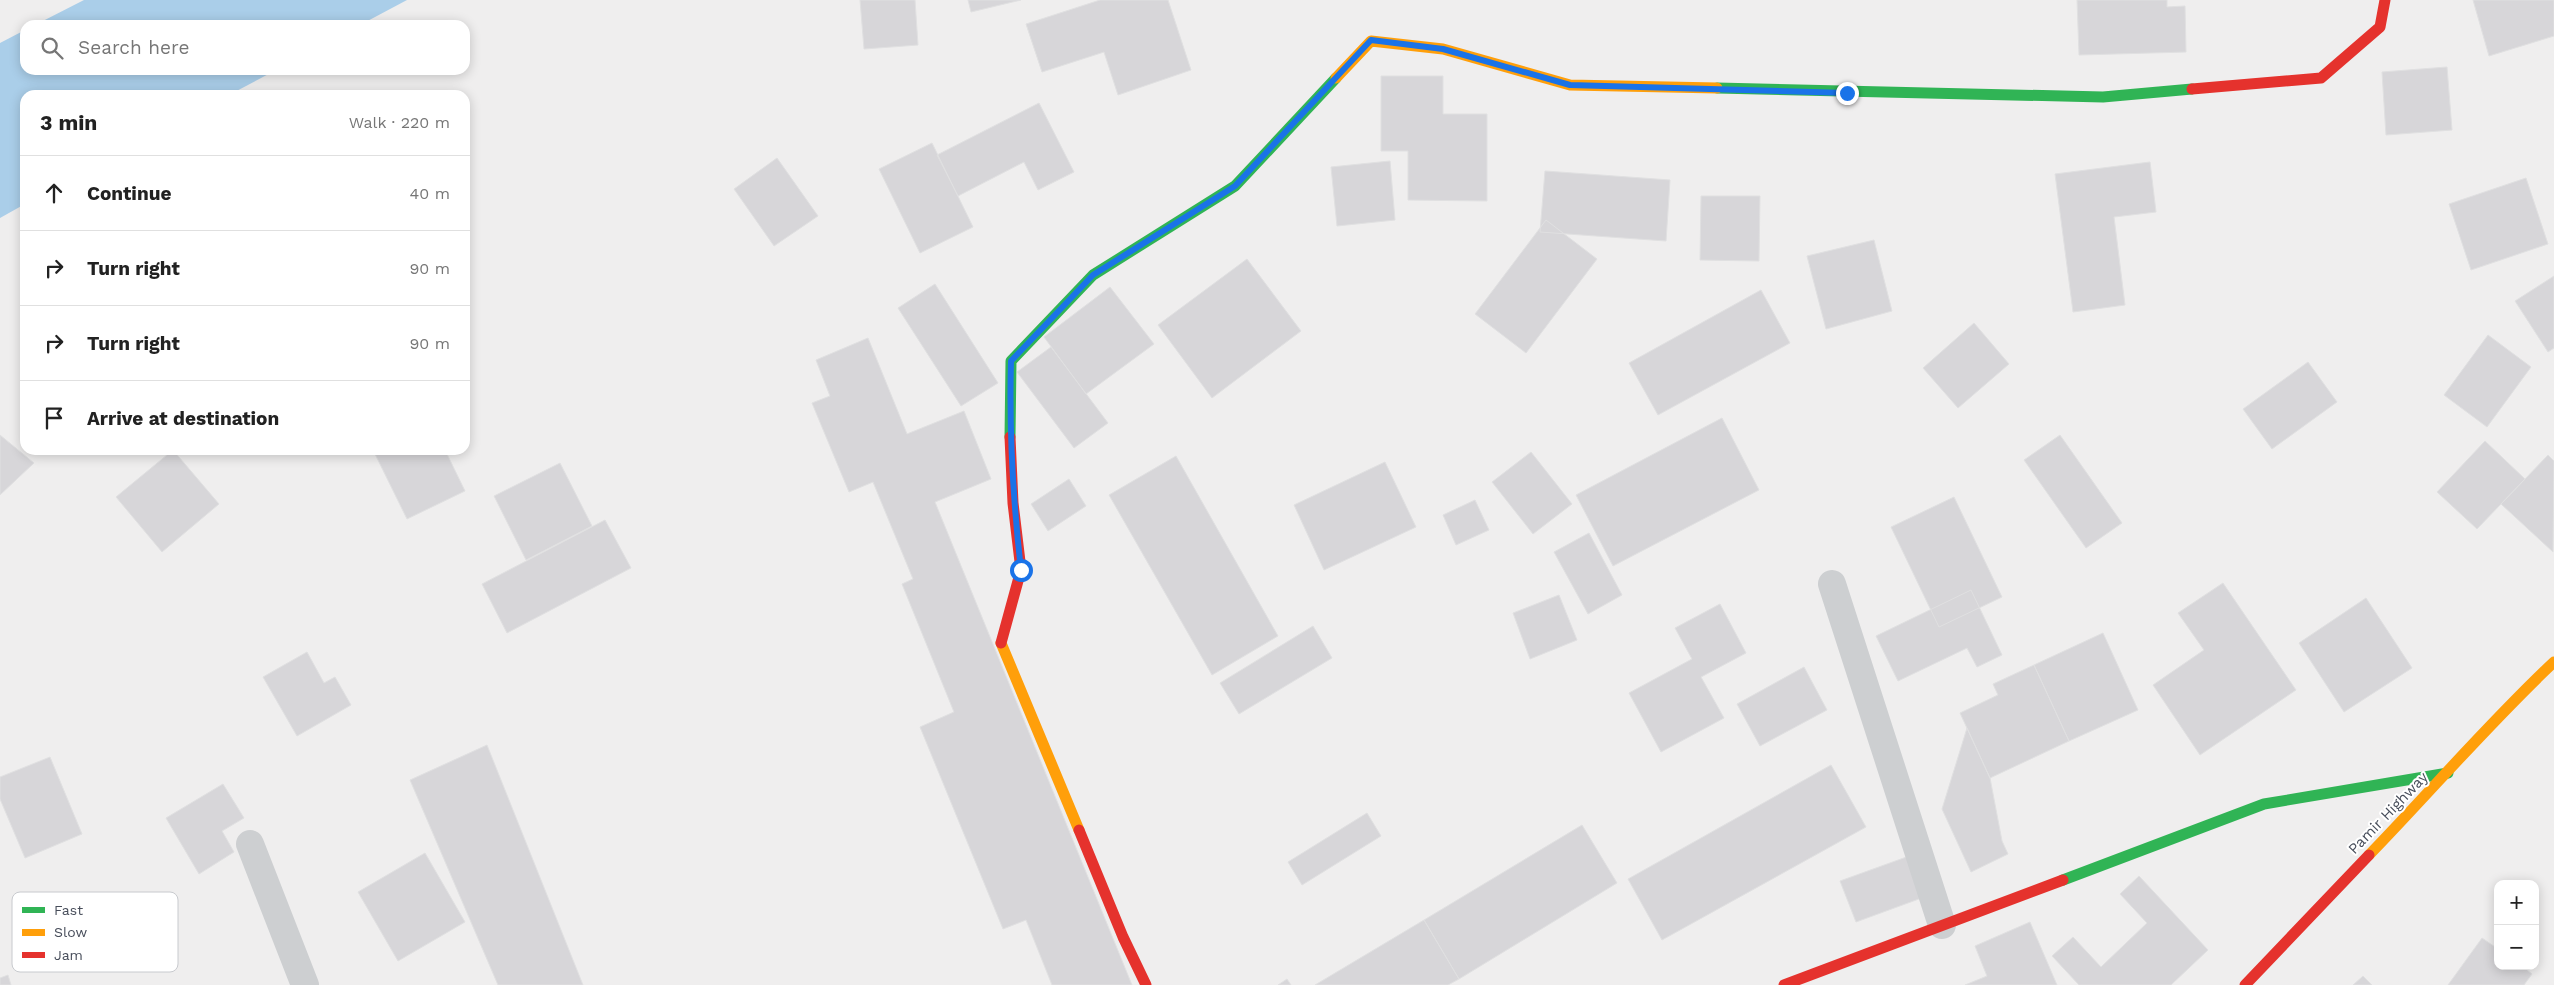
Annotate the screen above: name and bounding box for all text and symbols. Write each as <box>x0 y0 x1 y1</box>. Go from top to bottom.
search box <box>20 20 470 75</box>
icon: search <box>38 34 66 62</box>
text: Search here <box>78 36 189 59</box>
route end <box>1836 82 1859 105</box>
text: 3 min <box>40 110 97 135</box>
text: Walk · 220 m <box>349 113 450 132</box>
icon: ahead <box>40 179 68 207</box>
text: Continue <box>87 182 171 205</box>
text: 40 m <box>410 184 450 203</box>
icon: right <box>40 254 68 282</box>
text: Turn right <box>87 257 180 280</box>
text: 90 m <box>409 259 450 278</box>
icon: right <box>40 329 68 357</box>
text: Turn right <box>87 332 180 355</box>
text: 90 m <box>409 334 450 353</box>
icon: arrive <box>40 404 68 432</box>
text: Arrive at destination <box>87 407 279 430</box>
route start <box>1010 559 1033 582</box>
street label: Pamir Highway <box>2344 768 2432 858</box>
map controls <box>2494 880 2539 970</box>
button: + <box>2494 880 2539 925</box>
legend <box>12 892 178 972</box>
text: Fast <box>54 902 83 918</box>
text: Slow <box>54 924 87 940</box>
button: − <box>2494 925 2539 970</box>
text: Jam <box>54 947 83 963</box>

